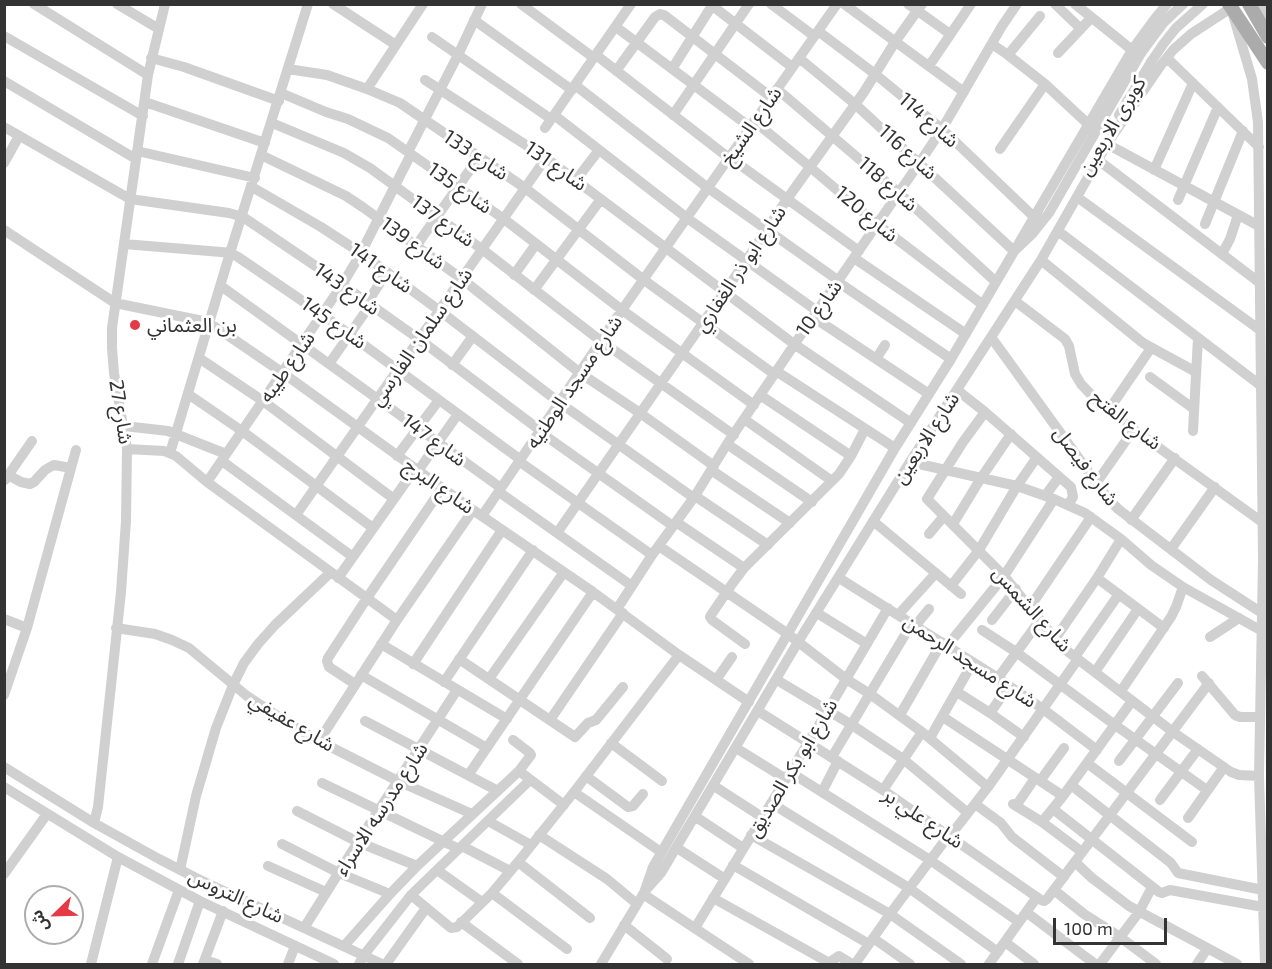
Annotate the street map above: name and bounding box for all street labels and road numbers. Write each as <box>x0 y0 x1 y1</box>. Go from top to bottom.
street label: كوبرى الاربعين <box>1073 72 1151 180</box>
street label: شارع الشيخ <box>715 82 787 170</box>
street label: شارع 114 <box>894 87 964 153</box>
street label: شارع 116 <box>874 119 942 185</box>
street label: شارع 133 <box>439 124 513 186</box>
street label: شارع 131 <box>520 136 592 196</box>
street label: شارع 118 <box>853 151 923 217</box>
street label: شارع 135 <box>423 157 497 219</box>
street label: شارع 120 <box>831 181 903 247</box>
street label: شارع 137 <box>407 190 479 252</box>
street label: شارع ابو ذر الغفاري <box>689 201 791 337</box>
street label: شارع 139 <box>376 212 450 274</box>
street label: شارع 141 <box>345 238 417 298</box>
street label: شارع 143 <box>309 258 385 320</box>
street label: شارع سلمان الفارسي <box>364 263 478 411</box>
street label: شارع 10 <box>791 275 847 341</box>
street label: شارع 145 <box>297 292 371 354</box>
street label: شارع مسجد الوطنيه <box>521 311 627 453</box>
street label: شارع طيبه <box>254 327 320 407</box>
street label: شارع 27 <box>104 378 138 446</box>
street label: شارع الفتح <box>1086 385 1166 455</box>
street label: شارع الاربعين <box>887 388 965 488</box>
street label: شارع 147 <box>397 409 471 471</box>
street label: شارع فيصل <box>1048 421 1124 511</box>
street label: شارع البرج <box>399 453 479 519</box>
street label: شارع الشمس <box>987 561 1077 657</box>
street label: شارع مسجد الرحمن <box>899 609 1041 713</box>
street label: شارع عفيفي <box>245 687 339 757</box>
street label: شارع ابو بكر الصديق <box>741 694 843 842</box>
street label: شارع مدرسه الاسراء <box>329 738 433 880</box>
street label: شارع علي بر <box>878 782 968 854</box>
street label: شارع التروس <box>185 864 287 928</box>

